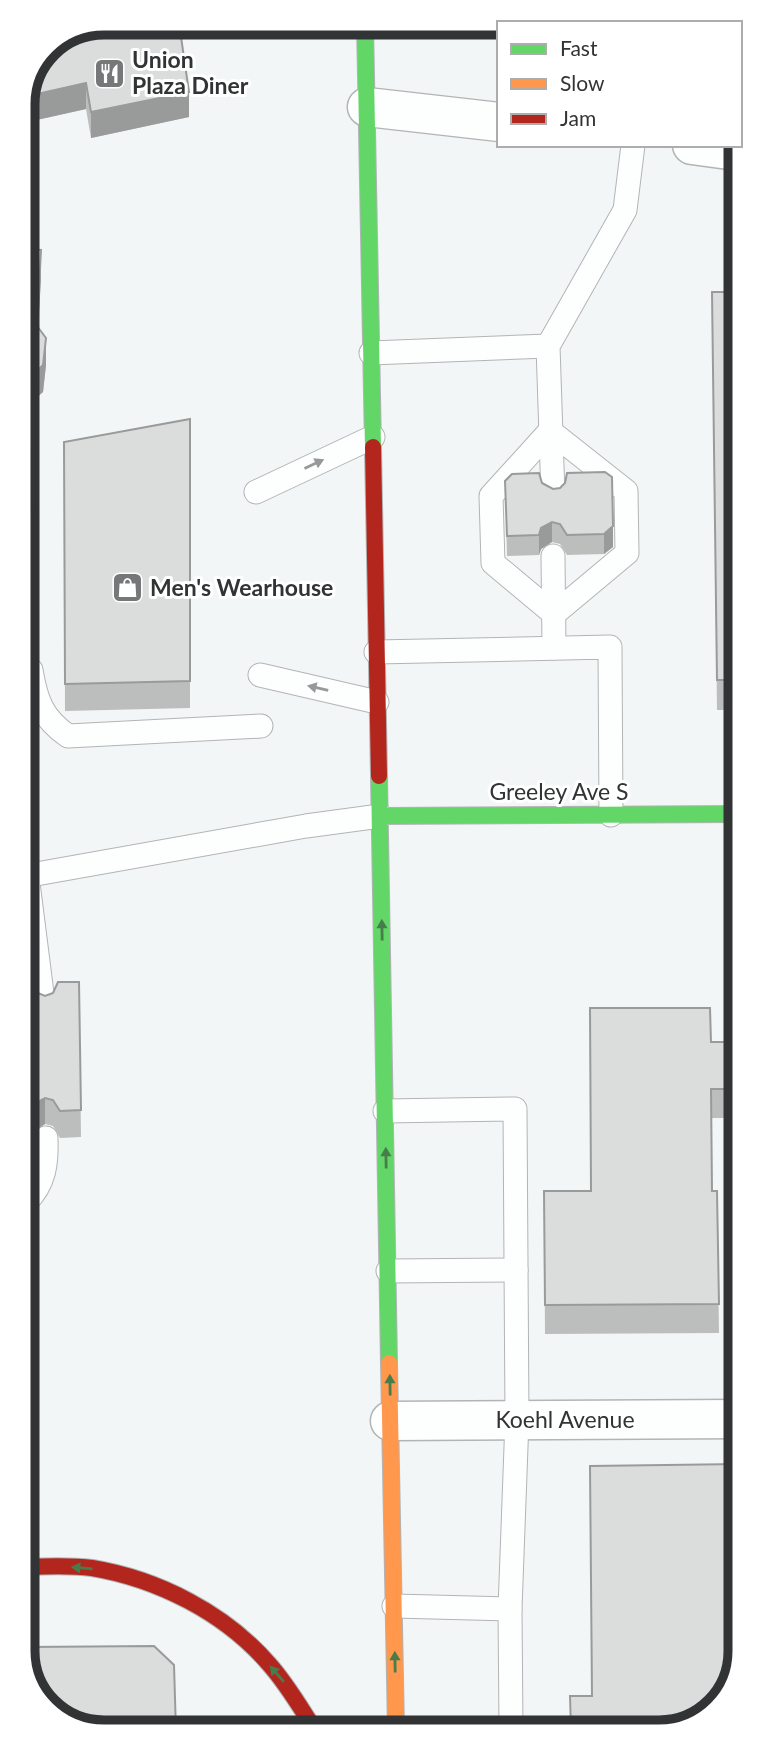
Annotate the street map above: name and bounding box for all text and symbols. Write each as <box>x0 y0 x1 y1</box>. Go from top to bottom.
legend <box>497 21 742 147</box>
text: Fast <box>560 35 598 60</box>
place label: Union Plaza Diner <box>132 45 249 99</box>
restaurant icon: Union Plaza Diner <box>92 56 126 90</box>
text: Slow <box>560 70 605 95</box>
text: Jam <box>560 105 596 130</box>
one-way arrow <box>304 459 325 470</box>
shop icon: Men's Wearhouse <box>110 571 144 605</box>
place label: Men's Wearhouse <box>150 573 333 601</box>
one-way arrow <box>307 683 329 694</box>
street label: Greeley Ave S <box>489 777 629 805</box>
one-way arrow <box>376 919 388 941</box>
one-way arrow <box>380 1146 392 1168</box>
one-way arrow <box>384 1374 395 1396</box>
street label: Koehl Avenue <box>495 1405 635 1433</box>
one-way arrow <box>71 1562 93 1573</box>
one-way arrow <box>389 1650 401 1672</box>
one-way arrow <box>269 1665 285 1683</box>

